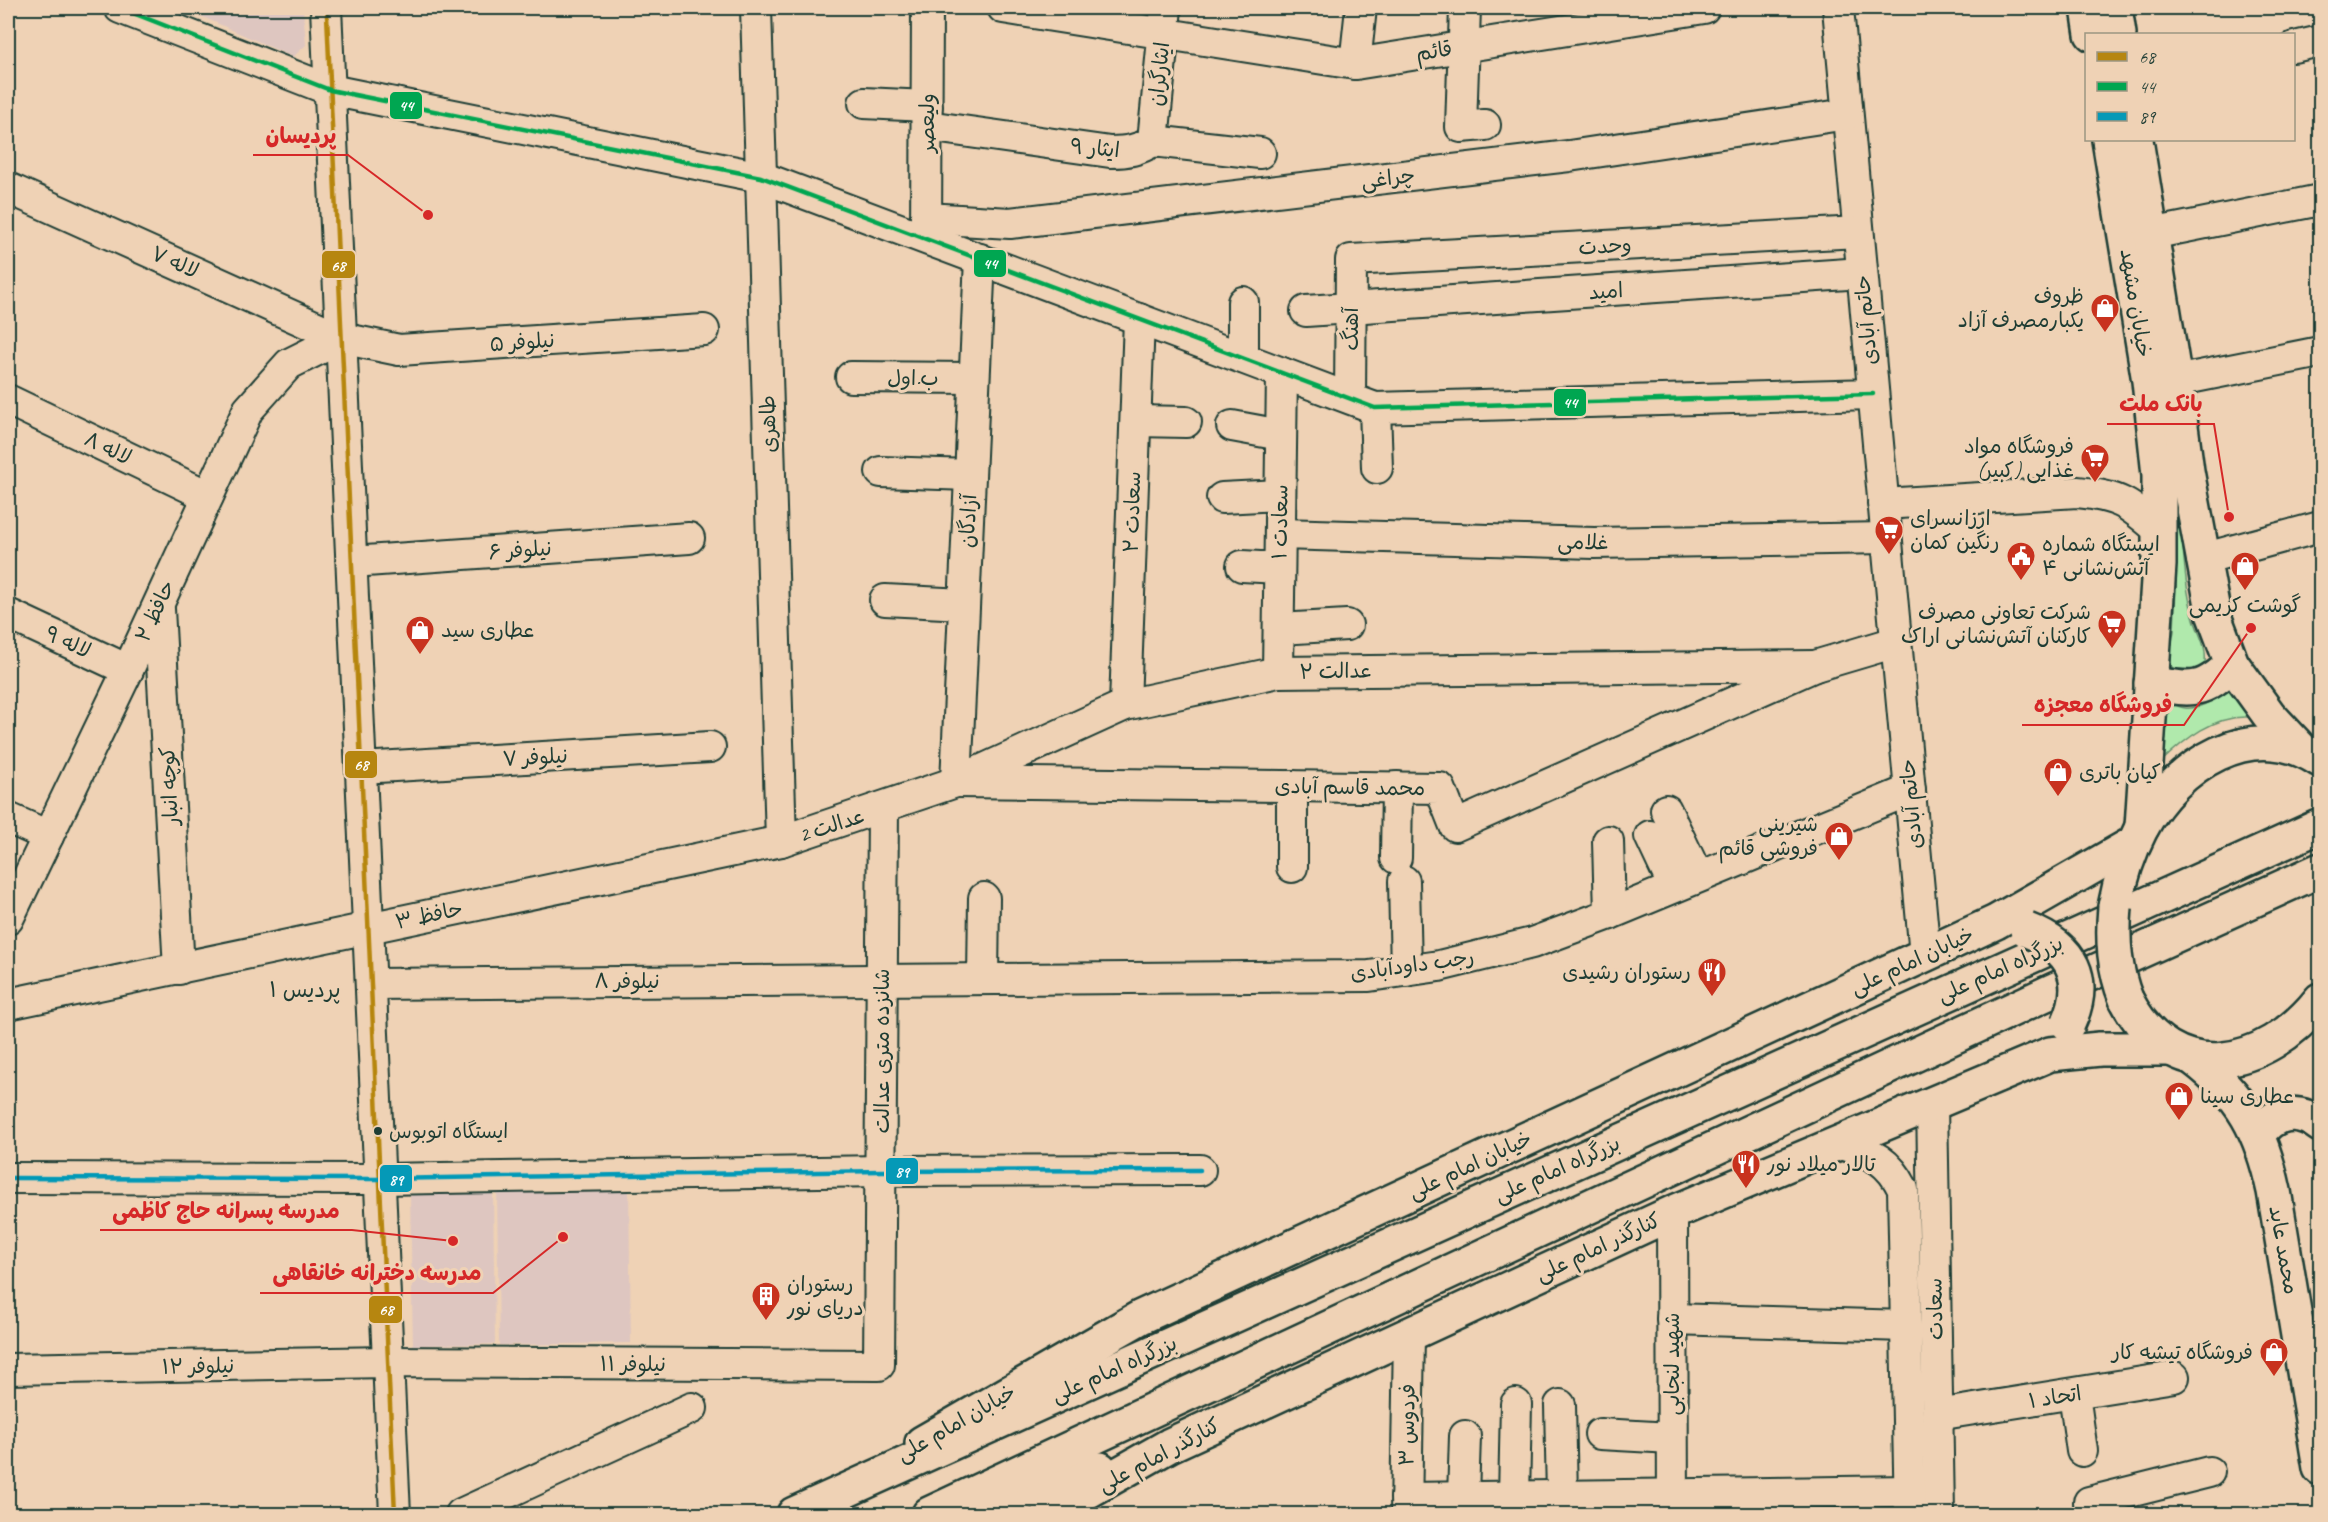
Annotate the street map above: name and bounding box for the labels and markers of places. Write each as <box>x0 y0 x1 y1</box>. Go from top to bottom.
callout: پردیسان <box>253 115 348 155</box>
place label: ظروف یکبارمصرف آزاد <box>1958 283 2084 333</box>
shop icon: ظروف یکبارمصرف آزاد <box>2089 292 2121 334</box>
callout: بانک ملت <box>2107 384 2214 424</box>
place label: فروشگاه مواد غذایی (کبیر) <box>1964 433 2074 484</box>
supermarket icon: فروشگاه مواد غذایی (کبیر) <box>2079 442 2111 484</box>
place label: ارزانسرای رنگین کمان <box>1910 505 1999 555</box>
supermarket icon: ارزانسرای رنگین کمان <box>1873 514 1905 556</box>
place label: ایستگاه شماره ۴ آتش‌نشانی <box>2042 531 2160 582</box>
public building icon: ایستگاه شماره ۴ آتش‌نشانی <box>2005 540 2037 582</box>
shop icon: گوشت کریمی <box>2229 550 2261 592</box>
place label: گوشت کریمی <box>2189 592 2301 619</box>
place label: شرکت تعاونی مصرف کارکنان آتش‌نشانی اراک <box>1901 599 2091 650</box>
supermarket icon: شرکت تعاونی مصرف کارکنان آتش‌نشانی اراک <box>2096 608 2128 650</box>
shop icon: عطاری سید <box>404 614 436 656</box>
place label: عطاری سید <box>441 617 535 643</box>
callout: فروشگاه معجزه <box>2022 685 2184 725</box>
shop icon: کیان باتری <box>2042 756 2074 798</box>
place label: کیان باتری <box>2079 759 2161 785</box>
place label: شیرینی فروشی قائم <box>1718 811 1818 864</box>
shop icon: شیرینی فروشی قائم <box>1823 820 1855 862</box>
restaurant icon: رستوران رشیدی <box>1696 956 1728 998</box>
place label: رستوران رشیدی <box>1562 959 1691 986</box>
shop icon: عطاری سینا <box>2163 1080 2195 1122</box>
place label: عطاری سینا <box>2200 1083 2294 1109</box>
place label: ایستگاه اتوبوس <box>389 1119 508 1144</box>
marker: ایستگاه اتوبوس <box>372 1125 384 1137</box>
restaurant icon: تالار میلاد نور <box>1730 1148 1762 1190</box>
place label: تالار میلاد نور <box>1766 1151 1877 1177</box>
callout: مدرسه پسرانه حاج کاظمی <box>100 1190 352 1230</box>
callout: مدرسه دخترانه خانقاهی <box>260 1253 493 1293</box>
place label: رستوران دریای نور <box>786 1271 864 1321</box>
building icon: رستوران دریای نور <box>750 1280 782 1322</box>
shop icon: فروشگاه تیشه کار <box>2258 1336 2290 1378</box>
place label: فروشگاه تیشه کار <box>2110 1339 2253 1365</box>

